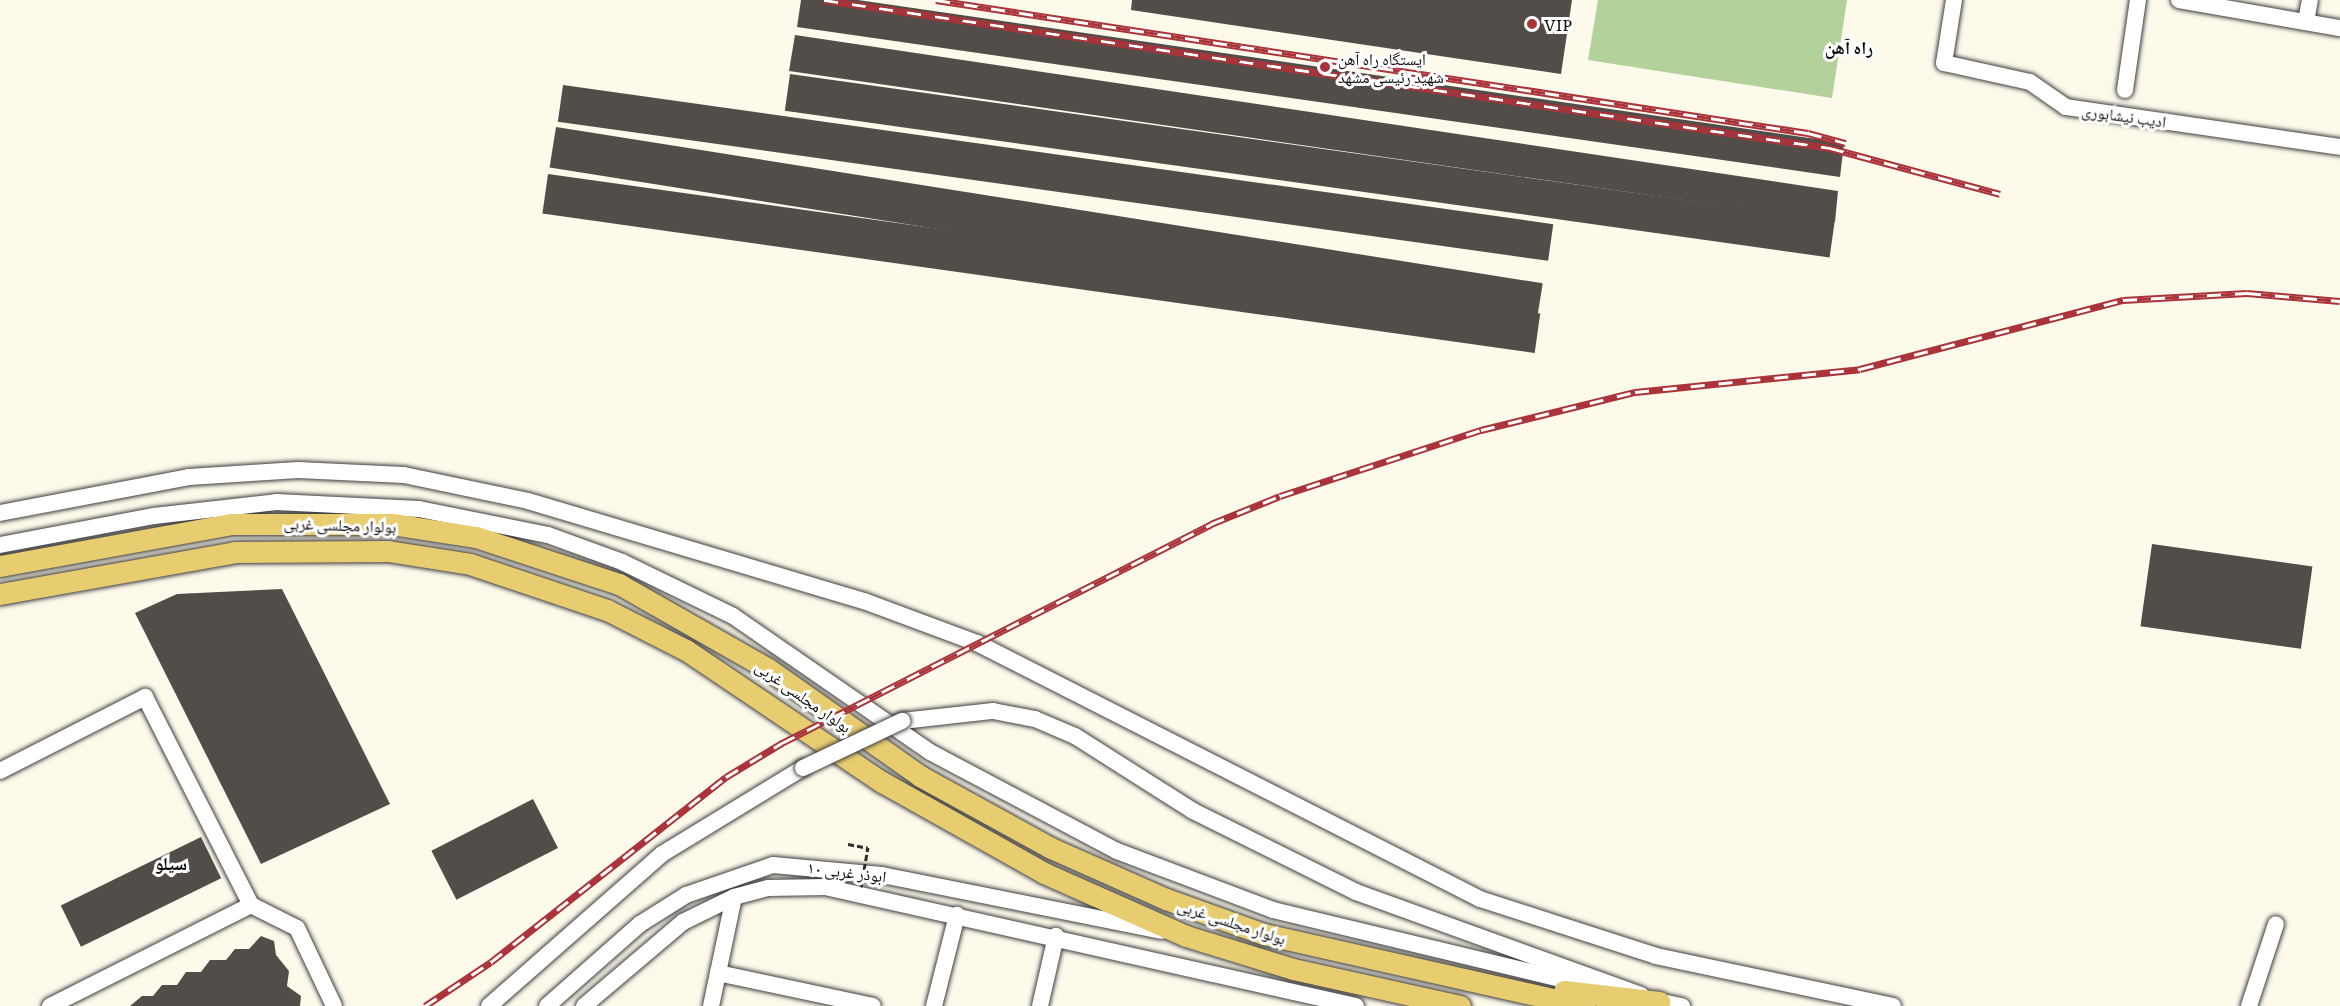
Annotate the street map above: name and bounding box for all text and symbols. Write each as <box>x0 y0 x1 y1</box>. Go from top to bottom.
place label: VIP <box>1544 14 1572 34</box>
marker: VIP <box>1525 17 1539 31</box>
district label: راه آهن <box>1825 36 1873 58</box>
place label: ایستگاه راه آهن شهید رئیسی مشهد <box>1338 48 1444 86</box>
marker: ایستگاه راه آهن شهید رئیسی مشهد <box>1316 58 1334 76</box>
street label: ادیب نیشابوری <box>2081 100 2167 130</box>
street label: بولوار مجلسی غربی <box>283 512 397 536</box>
street label: بولوار مجلسی غربی <box>752 656 856 736</box>
district label: سیلو <box>155 852 187 874</box>
street label: ابوذر غربی ۱۰ <box>807 857 887 885</box>
street label: بولوار مجلسی غربی <box>1176 894 1288 948</box>

